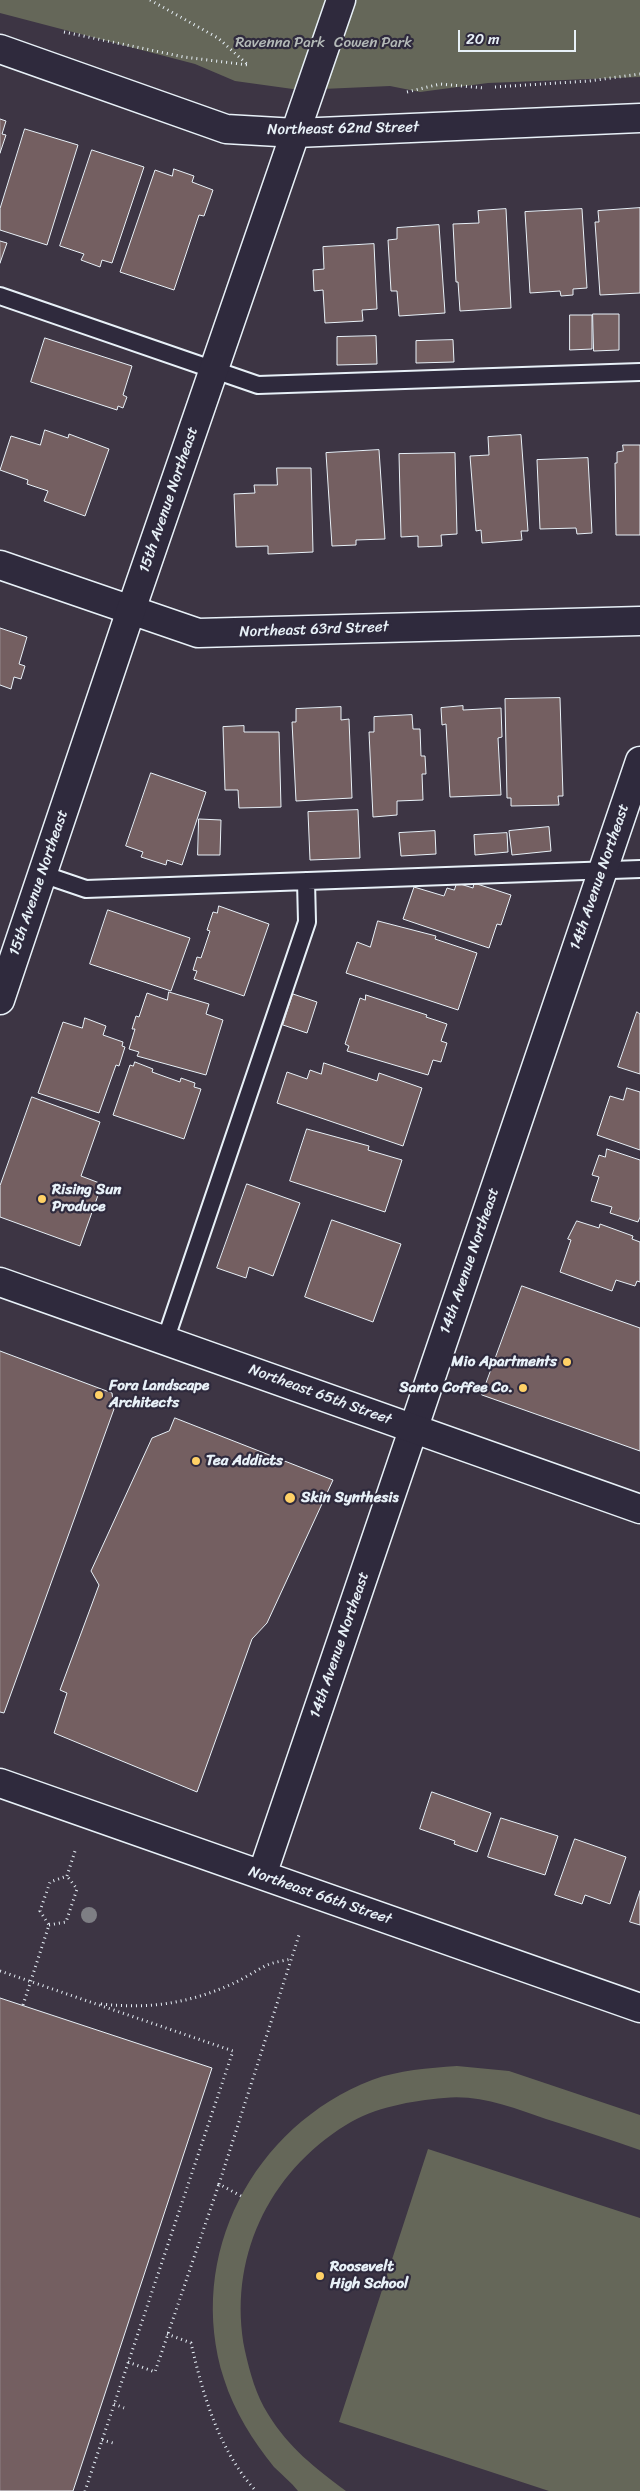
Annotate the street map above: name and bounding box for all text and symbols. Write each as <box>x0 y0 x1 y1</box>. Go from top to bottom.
scale bar <box>460 20 578 52</box>
text: 20 m <box>466 26 500 52</box>
park label: Ravenna Park <box>235 34 325 52</box>
park label: Cowen Park <box>334 34 412 52</box>
street label: Northeast 62nd Street <box>267 119 419 139</box>
street label: 15th Avenue Northeast <box>136 425 202 575</box>
street label: Northeast 63rd Street <box>239 618 389 642</box>
street label: 14th Avenue Northeast <box>567 802 633 952</box>
street label: 15th Avenue Northeast <box>6 808 72 958</box>
place label: Rising Sun Produce <box>52 1181 121 1216</box>
street label: 14th Avenue Northeast <box>437 1186 503 1336</box>
marker: Rising Sun Produce <box>36 1193 48 1205</box>
place label: Mio Apartments <box>451 1353 557 1371</box>
marker: Mio Apartments <box>561 1356 573 1368</box>
street label: Northeast 65th Street <box>246 1361 394 1429</box>
place label: Fora Landscape Architects <box>109 1377 209 1412</box>
place label: Santo Coffee Co. <box>399 1379 513 1397</box>
marker: Santo Coffee Co. <box>517 1382 529 1394</box>
marker: Fora Landscape Architects <box>93 1389 105 1401</box>
place label: Tea Addicts <box>206 1452 283 1470</box>
marker: Tea Addicts <box>190 1455 202 1467</box>
place label: Skin Synthesis <box>301 1489 399 1507</box>
marker: Skin Synthesis <box>283 1491 297 1505</box>
street label: 14th Avenue Northeast <box>307 1570 373 1720</box>
street label: Northeast 66th Street <box>246 1863 394 1929</box>
place label: Roosevelt High School <box>330 2258 408 2293</box>
marker: Roosevelt High School <box>314 2270 326 2282</box>

